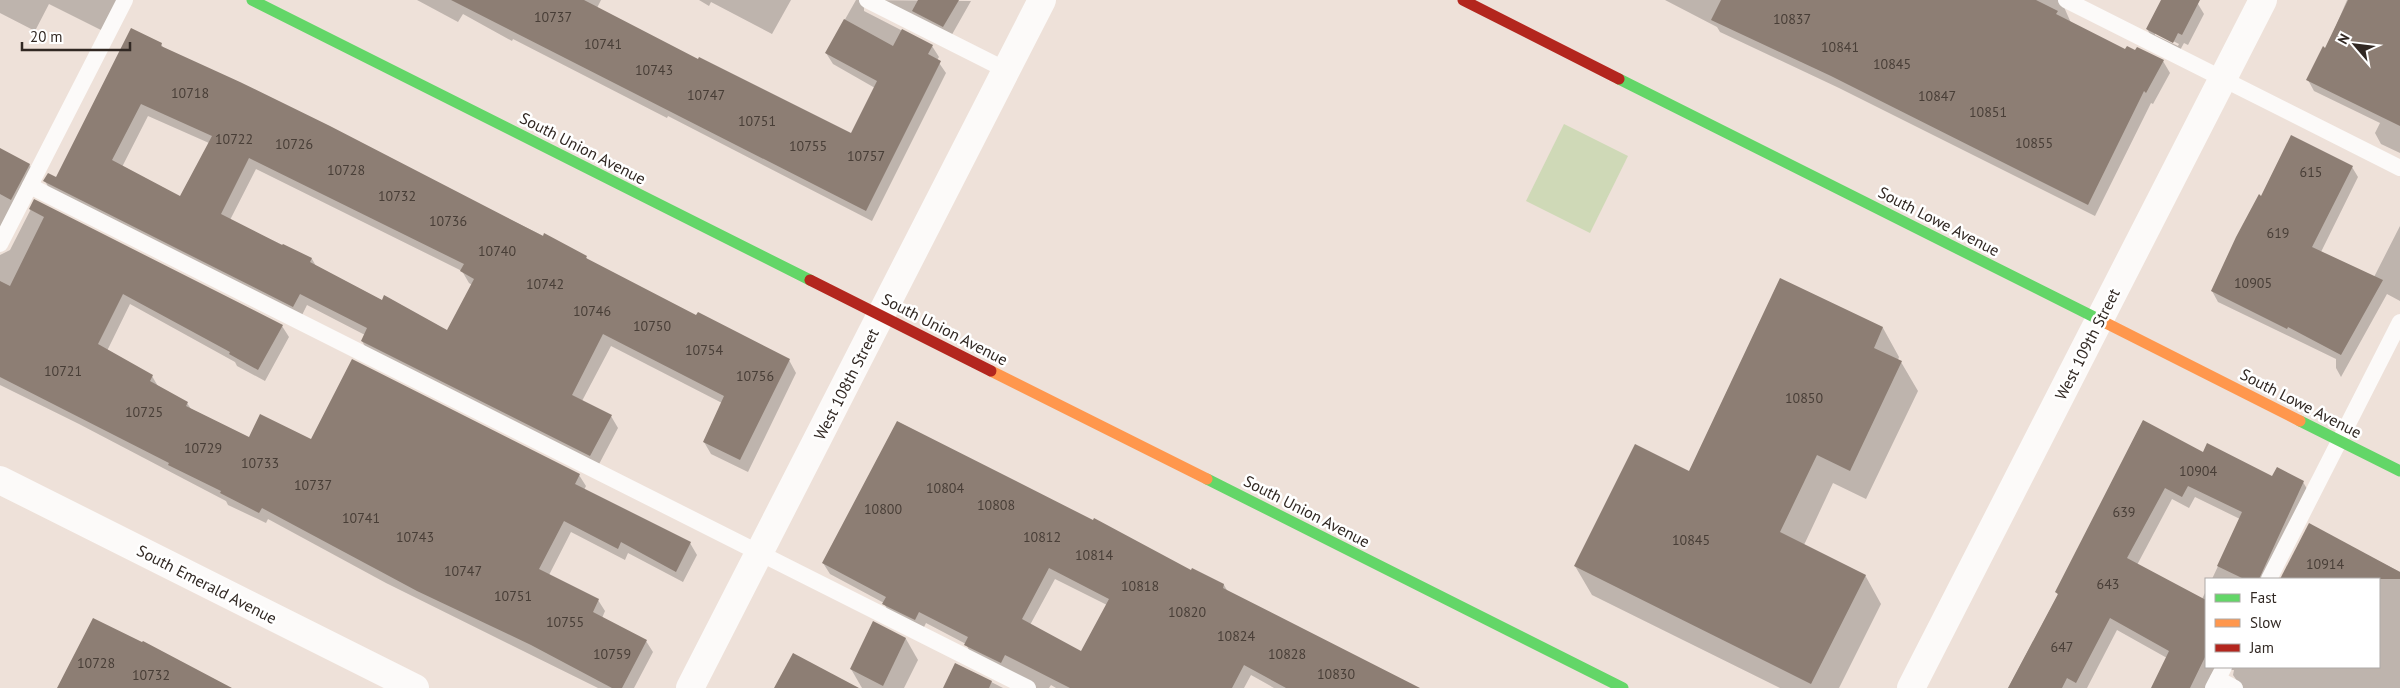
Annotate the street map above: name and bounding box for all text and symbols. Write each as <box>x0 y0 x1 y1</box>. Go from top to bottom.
house number: 10737 <box>534 8 572 26</box>
house number: 10837 <box>1773 10 1811 28</box>
scale bar <box>22 20 130 52</box>
north arrow <box>2330 20 2380 70</box>
text: 20 m <box>30 27 63 46</box>
text: N <box>2333 31 2354 47</box>
house number: 10741 <box>584 35 622 53</box>
house number: 10841 <box>1821 38 1859 56</box>
house number: 10845 <box>1873 55 1911 73</box>
house number: 10743 <box>635 61 673 79</box>
house number: 10718 <box>171 84 209 102</box>
house number: 10747 <box>687 86 725 104</box>
house number: 10847 <box>1918 87 1956 105</box>
house number: 10851 <box>1969 103 2007 121</box>
street label: South Union Avenue <box>517 108 649 188</box>
house number: 10751 <box>738 112 776 130</box>
house number: 10722 <box>215 130 253 148</box>
house number: 10855 <box>2015 134 2053 152</box>
house number: 10726 <box>275 135 313 153</box>
house number: 10755 <box>789 137 827 155</box>
house number: 10757 <box>847 147 885 165</box>
house number: 10728 <box>327 161 365 179</box>
house number: 615 <box>2300 163 2322 181</box>
street label: South Lowe Avenue <box>1875 182 2003 260</box>
house number: 10732 <box>378 187 416 205</box>
house number: 10736 <box>429 212 467 230</box>
house number: 619 <box>2267 224 2289 242</box>
house number: 10740 <box>478 242 516 260</box>
house number: 10905 <box>2234 274 2272 292</box>
house number: 10742 <box>526 275 564 293</box>
street label: West 109th Street <box>2050 284 2124 403</box>
street label: South Union Avenue <box>879 289 1011 369</box>
house number: 10746 <box>573 302 611 320</box>
house number: 10750 <box>633 317 671 335</box>
street label: West 108th Street <box>809 324 883 443</box>
house number: 10754 <box>685 341 723 359</box>
house number: 10721 <box>44 362 82 380</box>
street label: South Lowe Avenue <box>2237 364 2365 442</box>
house number: 10756 <box>736 367 774 385</box>
house number: 10850 <box>1785 389 1823 407</box>
house number: 10725 <box>125 403 163 421</box>
house number: 10729 <box>184 439 222 457</box>
house number: 10733 <box>241 454 279 472</box>
house number: 10904 <box>2179 462 2217 480</box>
street label: South Union Avenue <box>1241 471 1373 551</box>
house number: 10737 <box>294 476 332 494</box>
house number: 10804 <box>926 479 964 497</box>
house number: 10808 <box>977 496 1015 514</box>
house number: 10800 <box>864 500 902 518</box>
house number: 639 <box>2113 503 2135 521</box>
house number: 10741 <box>342 509 380 527</box>
house number: 10743 <box>396 528 434 546</box>
house number: 10812 <box>1023 528 1061 546</box>
house number: 10845 <box>1672 531 1710 549</box>
street label: South Emerald Avenue <box>134 540 280 628</box>
house number: 10814 <box>1075 546 1113 564</box>
house number: 10914 <box>2306 555 2344 573</box>
house number: 10747 <box>444 562 482 580</box>
house number: 643 <box>2097 575 2119 593</box>
house number: 10818 <box>1121 577 1159 595</box>
legend <box>2205 578 2380 668</box>
house number: 10751 <box>494 587 532 605</box>
text: Fast <box>2250 588 2277 607</box>
house number: 10820 <box>1168 603 1206 621</box>
house number: 10755 <box>546 613 584 631</box>
text: Slow <box>2250 613 2281 632</box>
house number: 10824 <box>1217 627 1255 645</box>
house number: 647 <box>2051 638 2073 656</box>
text: Jam <box>2249 638 2274 657</box>
house number: 10759 <box>593 645 631 663</box>
house number: 10828 <box>1268 645 1306 663</box>
house number: 10728 <box>77 654 115 672</box>
house number: 10830 <box>1317 665 1355 683</box>
house number: 10732 <box>132 666 170 684</box>

